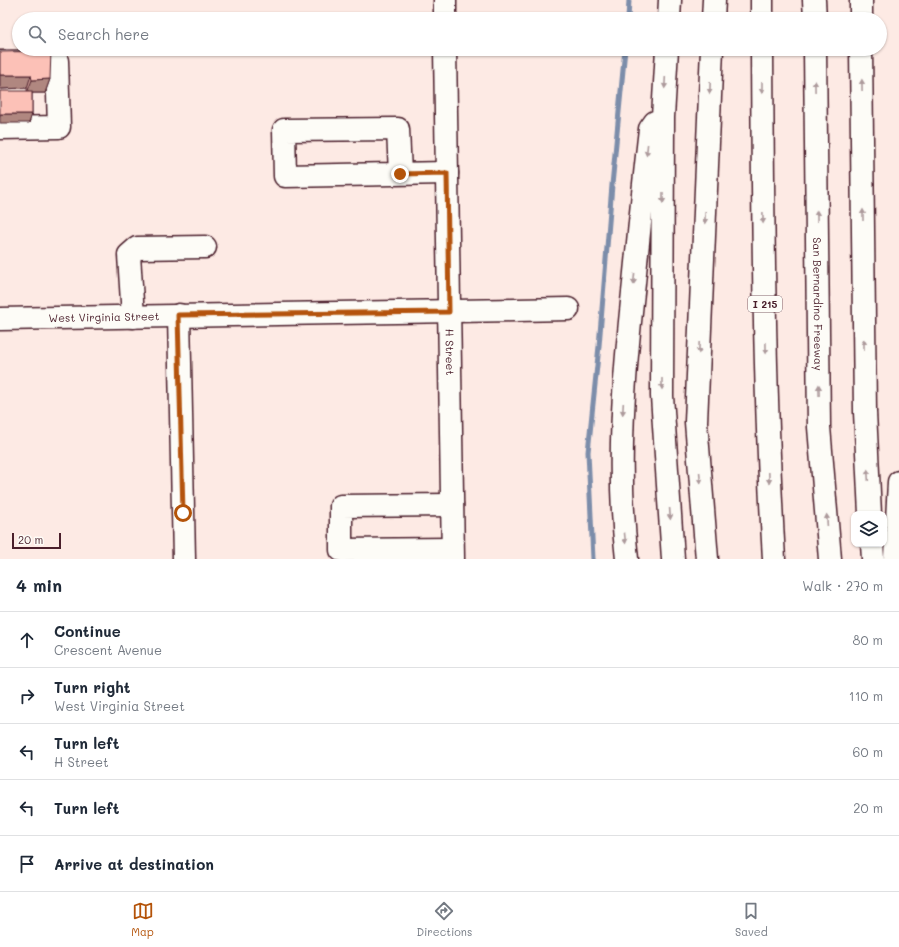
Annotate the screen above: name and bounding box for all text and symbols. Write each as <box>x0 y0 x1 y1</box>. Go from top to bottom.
search box <box>12 12 887 56</box>
icon: search <box>26 23 48 45</box>
text: Search here <box>58 24 149 44</box>
one-way arrow <box>661 77 668 89</box>
one-way arrow <box>859 78 865 91</box>
one-way arrow <box>812 79 818 92</box>
one-way arrow <box>707 82 713 95</box>
one-way arrow <box>759 82 765 95</box>
one-way arrow <box>644 144 651 156</box>
route end <box>391 165 409 183</box>
one-way arrow <box>660 192 666 205</box>
one-way arrow <box>860 208 866 221</box>
one-way arrow <box>814 209 820 222</box>
one-way arrow <box>701 212 708 224</box>
one-way arrow <box>760 212 766 225</box>
street label: San Bernardino Freeway <box>810 237 826 371</box>
one-way arrow <box>631 273 637 285</box>
road number: I 215 <box>748 296 782 312</box>
street label: West Virginia Street <box>48 308 160 325</box>
street label: H Street <box>442 329 458 375</box>
one-way arrow <box>861 338 867 351</box>
one-way arrow <box>696 342 703 354</box>
one-way arrow <box>763 342 769 355</box>
one-way arrow <box>659 378 665 391</box>
one-way arrow <box>816 383 822 396</box>
one-way arrow <box>620 403 627 415</box>
one-way arrow <box>864 469 871 481</box>
one-way arrow <box>697 472 704 484</box>
one-way arrow <box>766 472 773 484</box>
route start <box>174 504 192 522</box>
one-way arrow <box>667 508 674 520</box>
map controls <box>851 511 887 547</box>
button: layers <box>851 511 887 547</box>
one-way arrow <box>823 514 830 526</box>
scale bar <box>12 531 61 550</box>
text: 20 m <box>18 532 43 547</box>
one-way arrow <box>622 532 628 545</box>
text: 4 min <box>16 574 62 596</box>
text: Walk · 270 m <box>802 577 883 594</box>
text: Continue <box>54 621 121 641</box>
icon: ahead <box>16 629 38 651</box>
text: 80 m <box>853 631 883 648</box>
text: Crescent Avenue <box>54 641 162 658</box>
text: Turn right <box>54 677 131 697</box>
icon: right <box>16 685 38 707</box>
text: 110 m <box>849 687 883 704</box>
text: West Virginia Street <box>54 697 185 714</box>
text: Turn left <box>54 733 119 753</box>
icon: left <box>16 741 38 763</box>
text: 60 m <box>853 743 883 760</box>
text: H Street <box>54 753 109 770</box>
icon: left <box>16 797 38 819</box>
text: Turn left <box>54 798 119 818</box>
text: 20 m <box>853 799 883 816</box>
icon: arrive <box>16 853 38 875</box>
text: Arrive at destination <box>54 854 214 874</box>
tab: Map <box>131 900 154 939</box>
tab: Directions <box>416 900 472 939</box>
tab: Saved <box>735 900 768 939</box>

